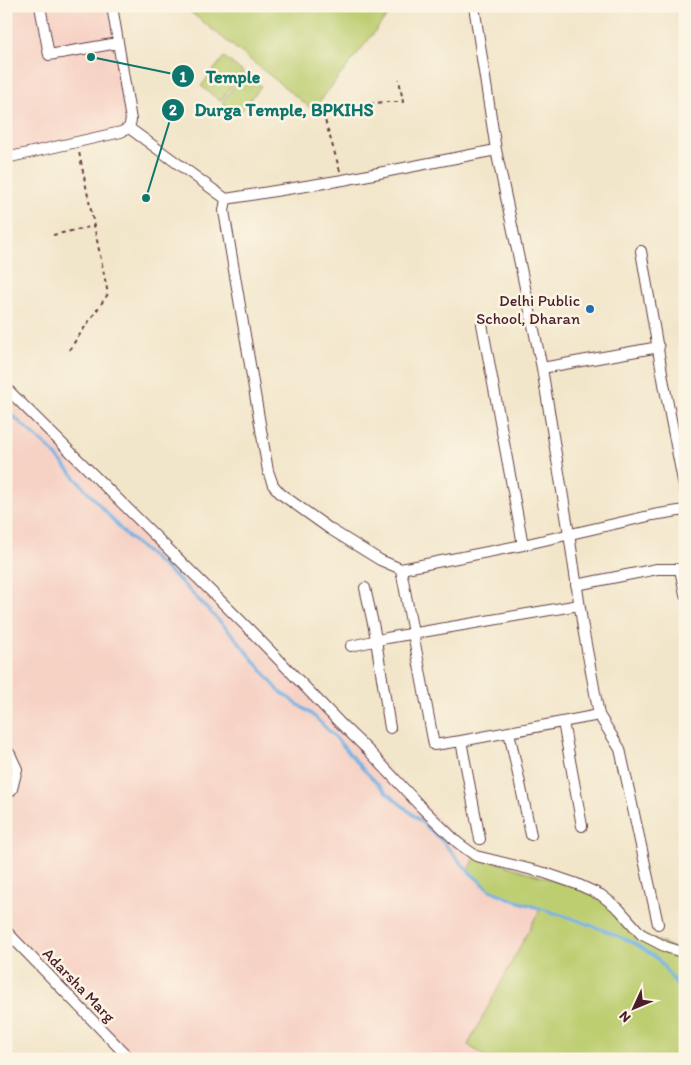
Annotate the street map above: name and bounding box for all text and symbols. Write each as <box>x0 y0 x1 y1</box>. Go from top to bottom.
callout: Temple <box>171 60 270 93</box>
text: Temple <box>205 66 261 88</box>
text: 1 <box>180 68 187 86</box>
callout: Durga Temple, BPKIHS <box>160 93 382 126</box>
text: Durga Temple, BPKIHS <box>194 99 374 121</box>
text: 2 <box>169 101 177 119</box>
place label: Delhi Public School, Dharan <box>476 291 580 328</box>
marker: Delhi Public School, Dharan <box>584 303 596 315</box>
street label: Adarsha Marg <box>39 944 120 1027</box>
north arrow <box>608 982 658 1032</box>
text: N <box>616 1007 634 1026</box>

